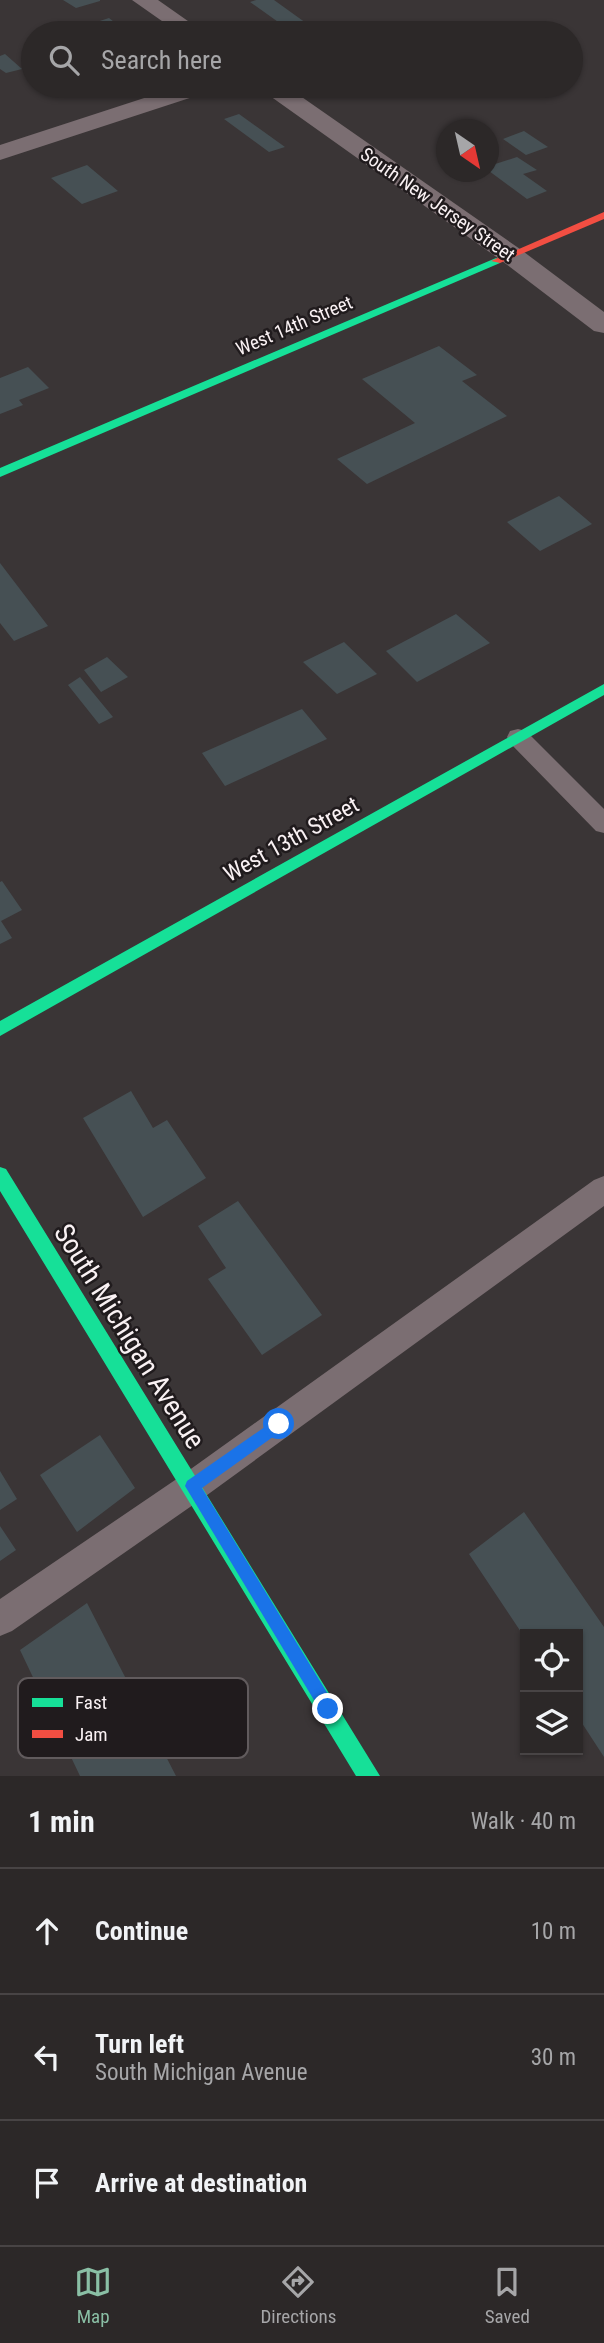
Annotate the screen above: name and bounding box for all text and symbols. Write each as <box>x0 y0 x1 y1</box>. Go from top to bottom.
search box <box>21 21 583 98</box>
icon: search <box>45 41 83 79</box>
text: Search here <box>101 45 222 75</box>
north arrow <box>436 119 499 182</box>
street label: South New Jersey Street <box>356 142 519 266</box>
street label: West 14th Street <box>233 291 356 360</box>
street label: West 13th Street <box>219 791 364 888</box>
street label: South Michigan Avenue <box>47 1218 212 1455</box>
route start <box>263 1408 294 1439</box>
map controls <box>520 1629 583 1755</box>
button: locate <box>520 1629 583 1692</box>
legend <box>18 1678 248 1758</box>
text: Fast <box>75 1691 107 1714</box>
button: layers <box>520 1692 583 1755</box>
route end <box>312 1693 343 1724</box>
text: Jam <box>75 1723 108 1746</box>
text: 1 min <box>28 1804 95 1839</box>
text: Walk · 40 m <box>471 1808 576 1835</box>
icon: ahead <box>28 1912 66 1950</box>
text: Continue <box>95 1916 188 1946</box>
text: 10 m <box>531 1918 576 1945</box>
text: Turn left <box>95 2029 184 2059</box>
icon: left <box>28 2038 66 2076</box>
text: 30 m <box>531 2044 576 2071</box>
text: South Michigan Avenue <box>95 2059 307 2086</box>
icon: arrive <box>28 2164 66 2202</box>
text: Arrive at destination <box>95 2168 307 2198</box>
tab: Map <box>74 2263 112 2328</box>
tab: Directions <box>260 2263 336 2328</box>
tab: Saved <box>485 2263 530 2328</box>

